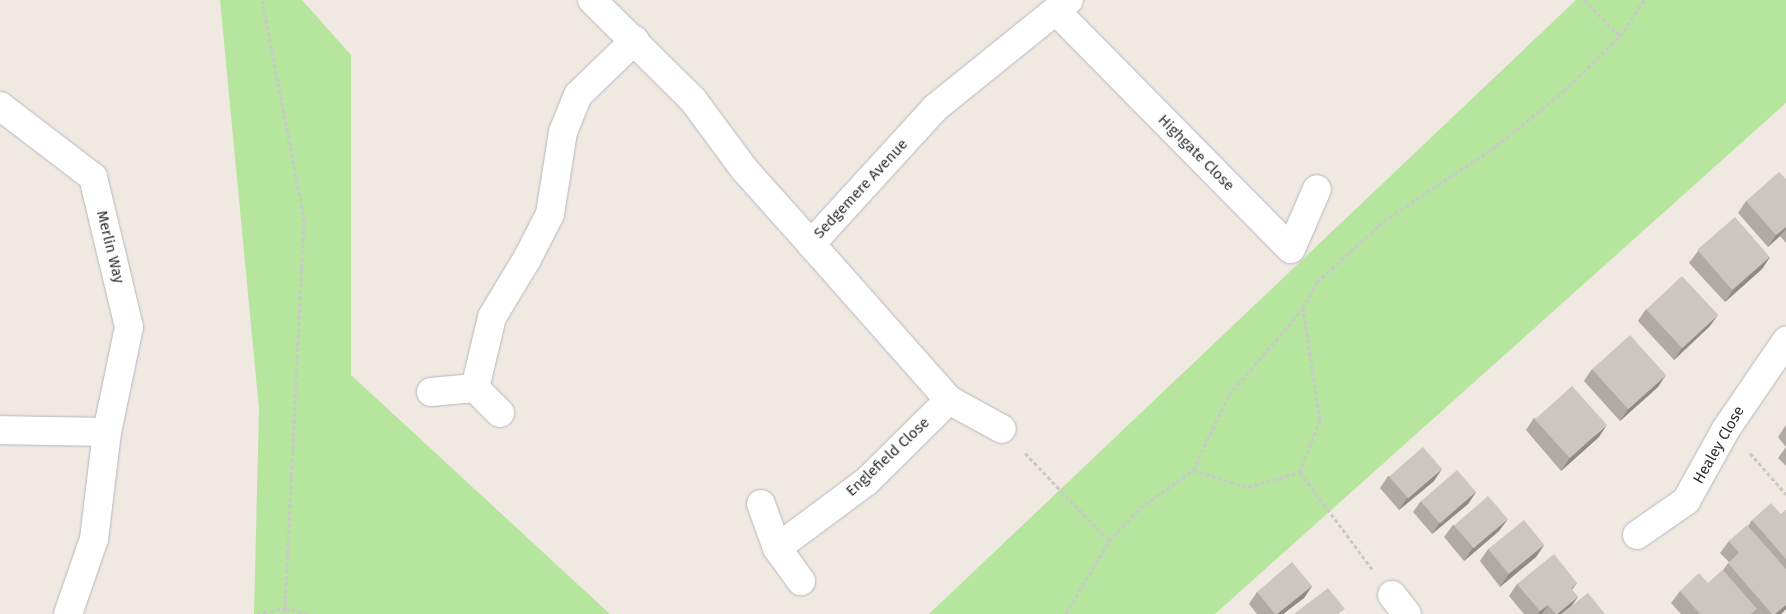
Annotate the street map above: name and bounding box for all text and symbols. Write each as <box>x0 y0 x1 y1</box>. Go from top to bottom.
street label: Highgate Close <box>1154 111 1238 195</box>
street label: Sedgemere Avenue <box>810 136 912 242</box>
street label: Merlin Way <box>92 209 128 285</box>
street label: Healey Close <box>1690 403 1748 487</box>
street label: Englefield Close <box>843 414 933 500</box>

